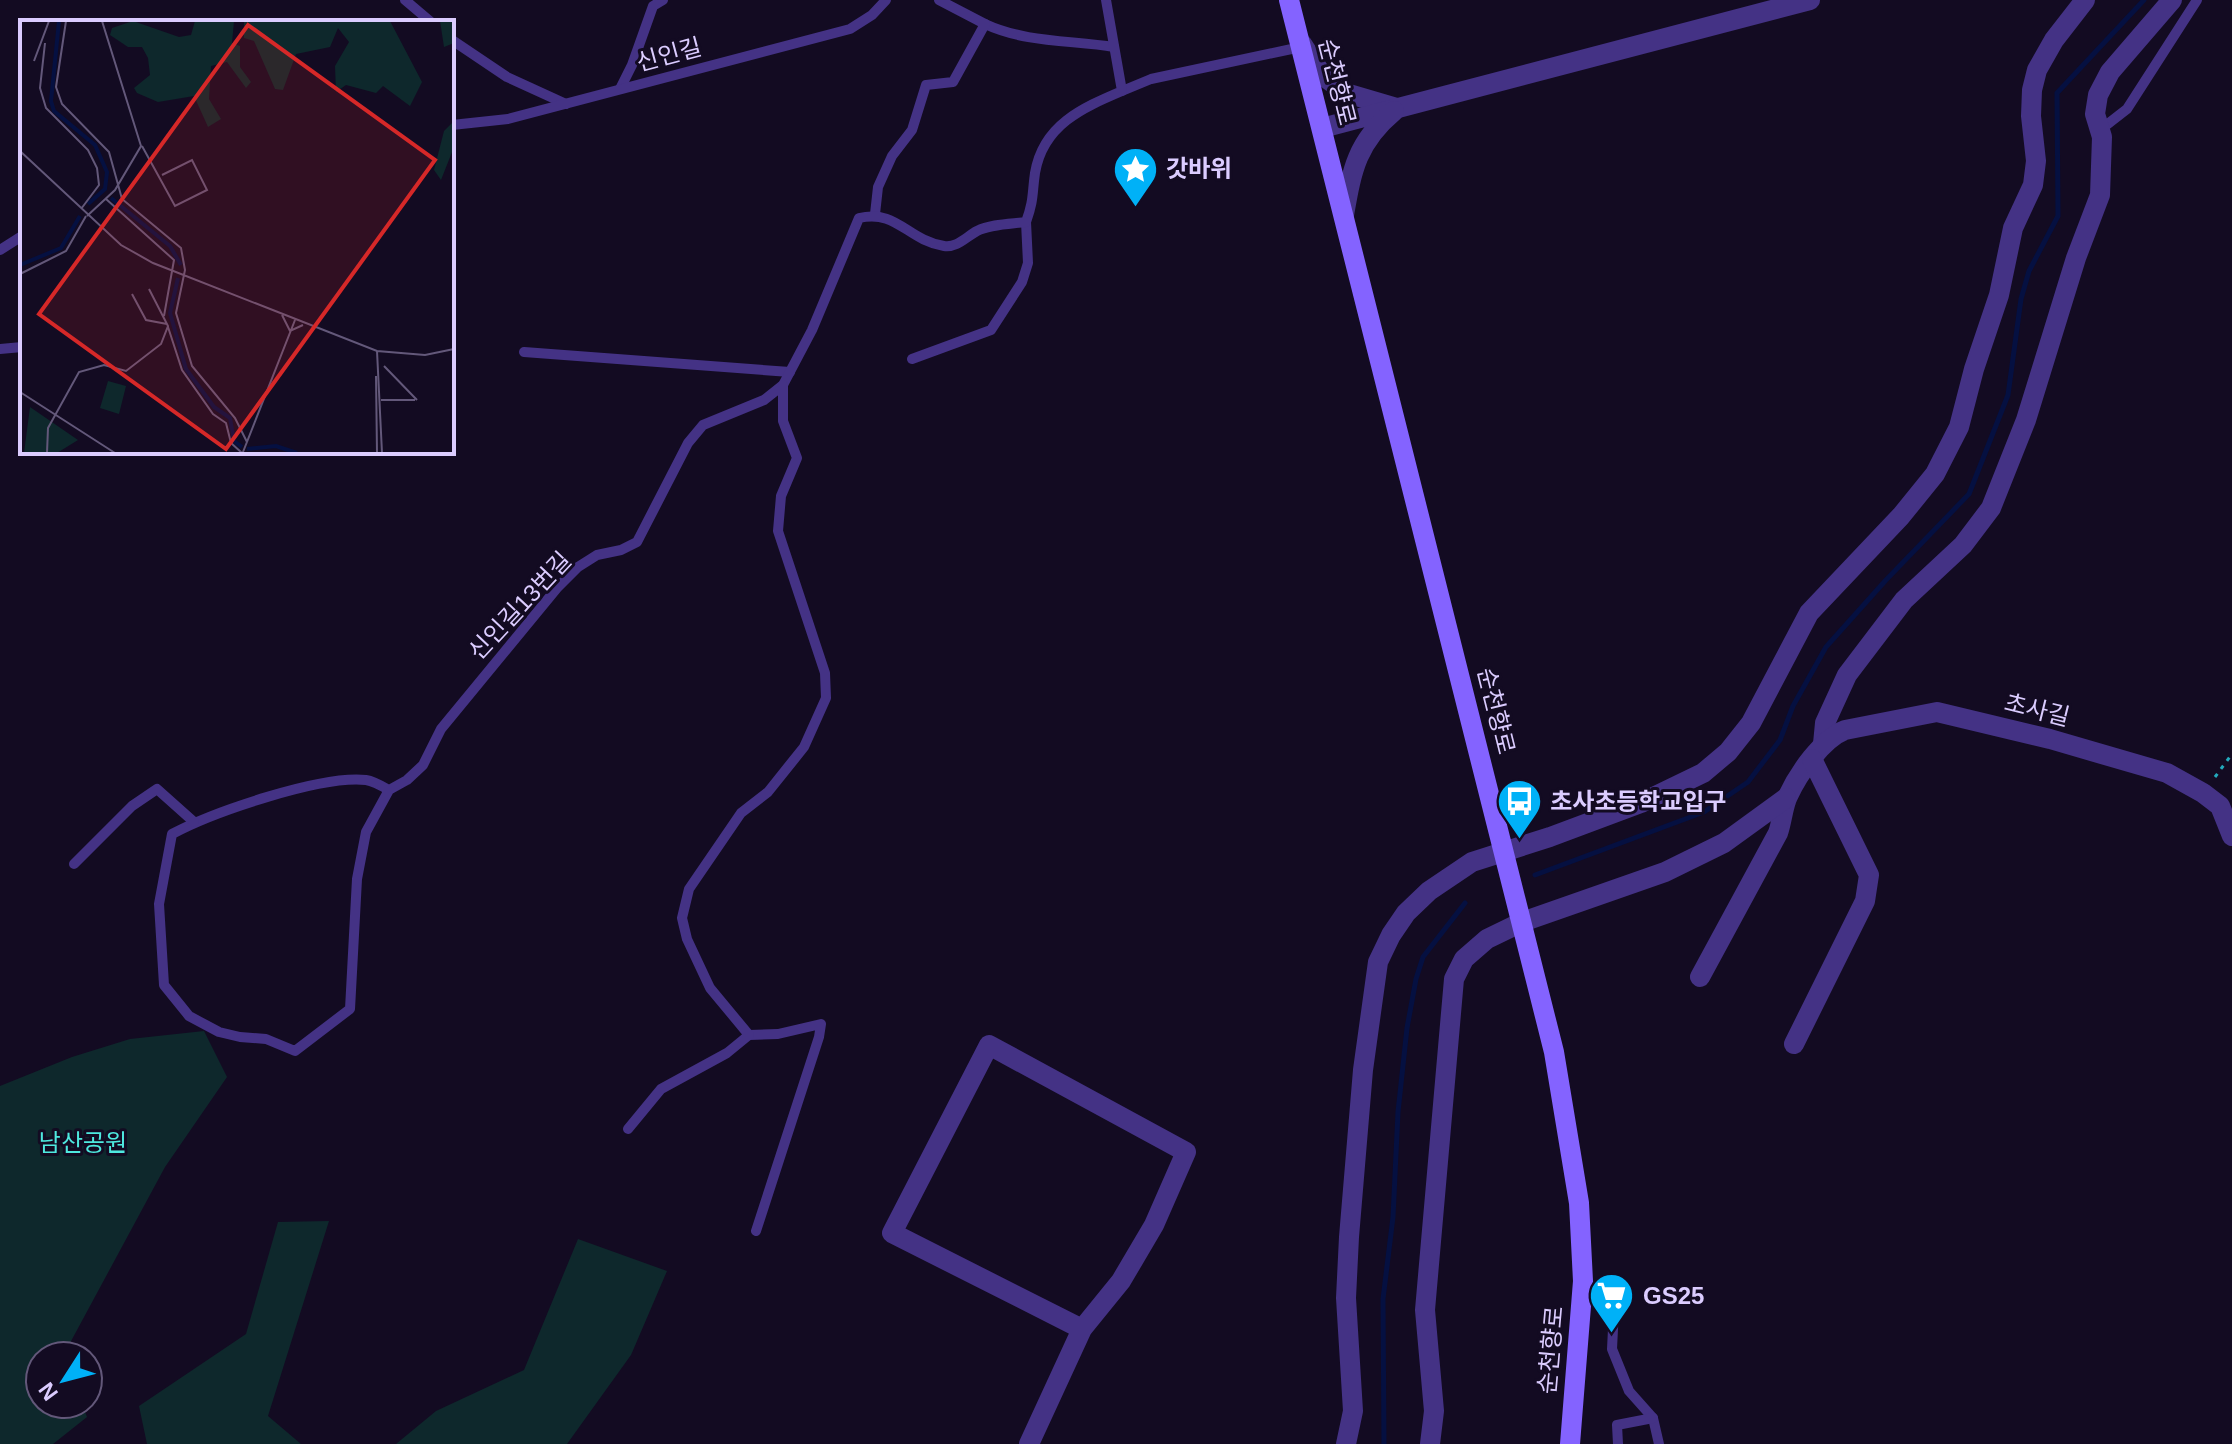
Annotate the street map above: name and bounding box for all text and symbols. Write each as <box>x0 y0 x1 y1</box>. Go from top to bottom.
inset map <box>20 20 454 454</box>
street label: 신인길 <box>633 33 704 76</box>
street label: 순천향로 <box>1314 36 1361 128</box>
place icon: 갓바위 <box>1111 145 1159 208</box>
place label: 갓바위 <box>1166 155 1232 182</box>
street label: 신인길13번길 <box>463 546 576 665</box>
street label: 순천향로 <box>1473 665 1520 757</box>
street label: 초사길 <box>2002 688 2073 731</box>
bus stop icon: 초사초등학교입구 <box>1495 778 1543 841</box>
place label: 초사초등학교입구 <box>1550 788 1727 815</box>
park label: 남산공원 <box>39 1129 127 1156</box>
supermarket icon: GS25 <box>1588 1272 1636 1335</box>
place label: GS25 <box>1643 1282 1704 1309</box>
street label: 순천향로 <box>1533 1305 1568 1395</box>
north arrow <box>24 1340 104 1420</box>
text: N <box>33 1378 63 1405</box>

